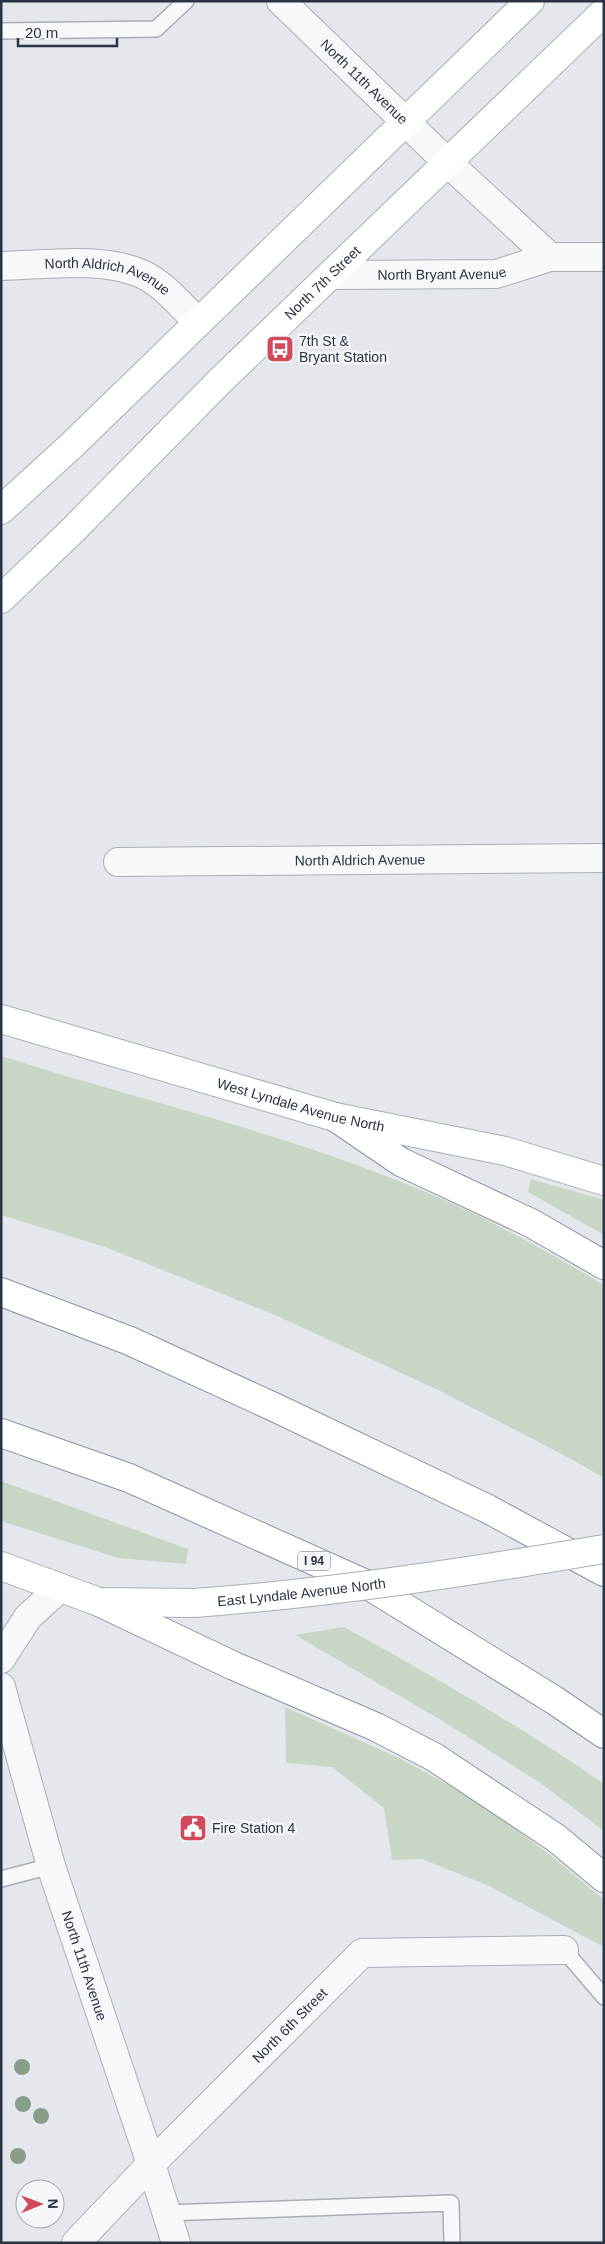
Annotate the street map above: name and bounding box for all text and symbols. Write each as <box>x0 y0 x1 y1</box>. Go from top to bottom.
scale bar <box>18 15 116 47</box>
text: 20 m <box>25 24 58 41</box>
street label: North 11th Avenue <box>317 36 411 128</box>
street label: North 7th Street <box>281 243 364 323</box>
street label: North Aldrich Avenue <box>44 255 173 298</box>
street label: North Bryant Avenue <box>377 263 509 283</box>
place label: 7th St & Bryant Station <box>299 333 387 365</box>
bus stop icon: 7th St & Bryant Station <box>265 334 295 364</box>
street label: North Aldrich Avenue <box>295 851 426 869</box>
street label: West Lyndale Avenue North <box>215 1075 386 1135</box>
road number: I 94 <box>298 1552 330 1570</box>
street label: East Lyndale Avenue North <box>217 1575 387 1609</box>
public building icon: Fire Station 4 <box>178 1813 208 1843</box>
place label: Fire Station 4 <box>212 1820 295 1836</box>
street label: North 11th Avenue <box>59 1909 110 2023</box>
street label: North 6th Street <box>249 1985 330 2066</box>
north arrow <box>15 2179 65 2229</box>
text: N <box>45 2199 61 2209</box>

